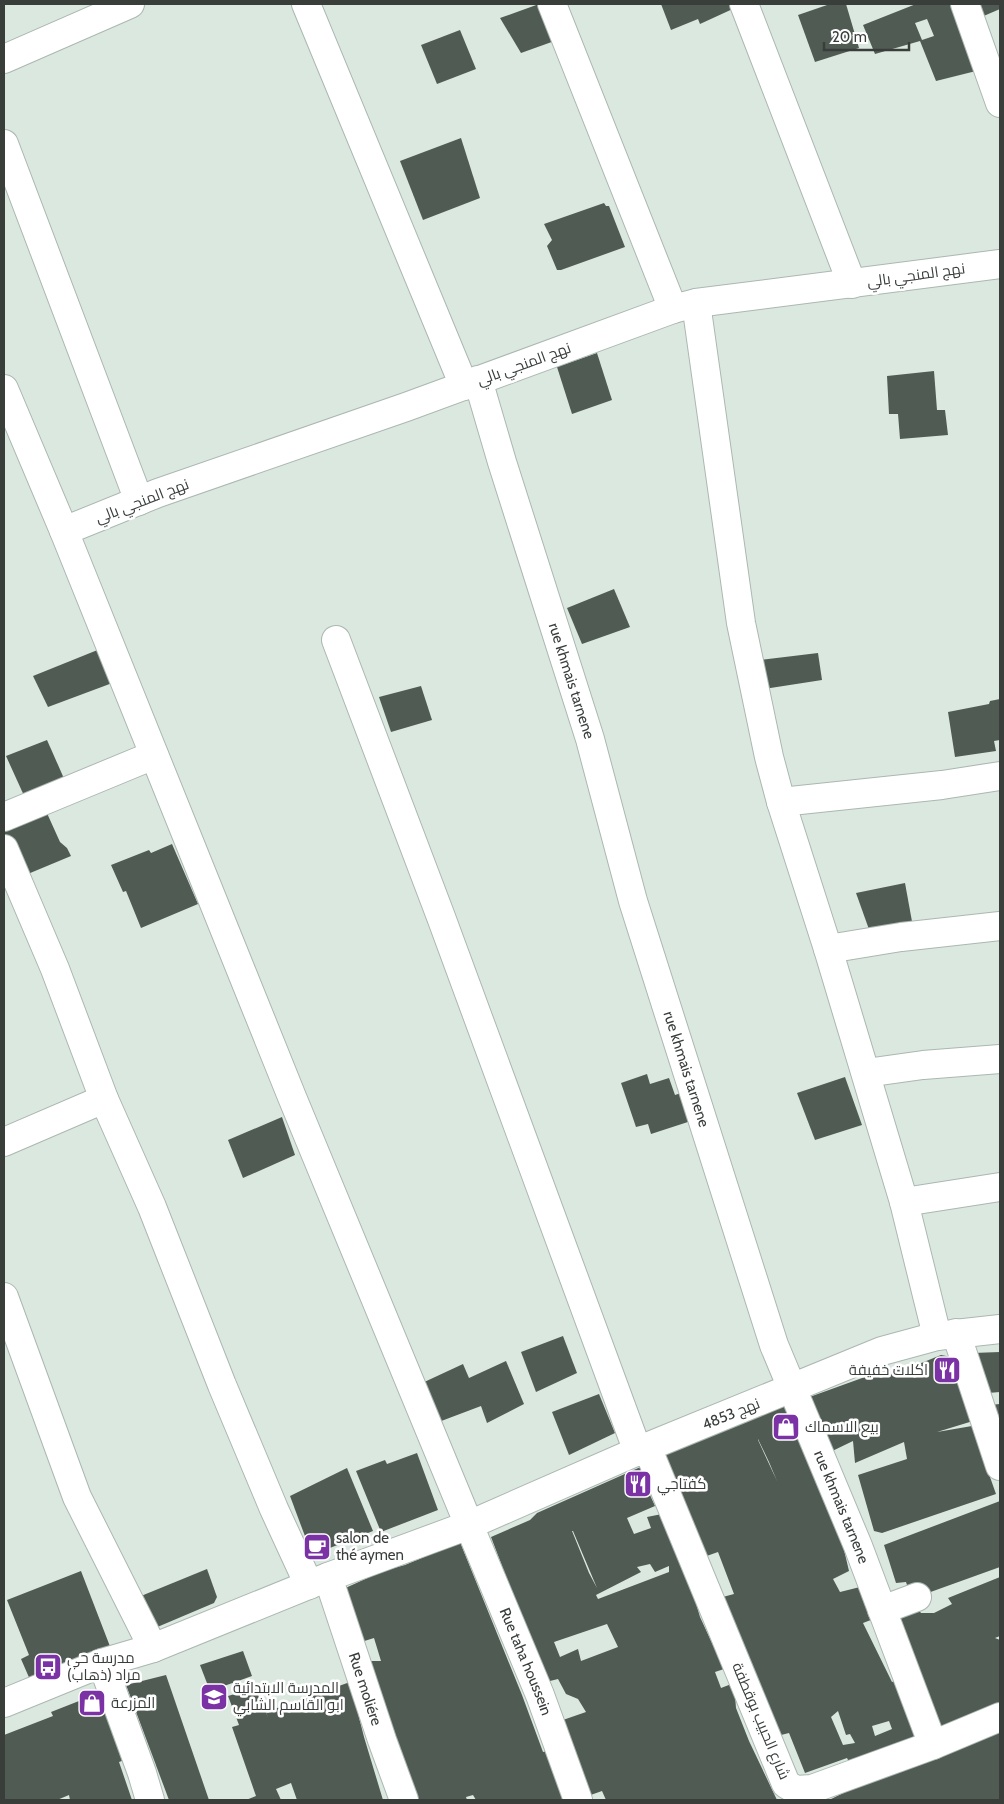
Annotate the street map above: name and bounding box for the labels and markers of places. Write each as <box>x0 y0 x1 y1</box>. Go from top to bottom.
restaurant icon: اكلات خفيفة <box>932 1355 962 1385</box>
place label: اكلات خفيفة <box>849 1361 928 1379</box>
shop icon: بيع الاسماك <box>771 1412 801 1442</box>
place label: بيع الاسماك <box>805 1418 879 1438</box>
restaurant icon: كفتاجي <box>623 1469 653 1499</box>
place label: كفتاجي <box>657 1475 706 1496</box>
place label: salon de thé aymen <box>336 1529 404 1564</box>
cafe icon: salon de thé aymen <box>302 1532 332 1562</box>
place label: مدرسة حي مراد (ذهاب) <box>67 1649 141 1684</box>
bus stop icon: مدرسة حي مراد (ذهاب) <box>33 1652 63 1682</box>
place label: المدرسة الابتدائية ابو القاسم الشابي <box>233 1679 344 1717</box>
school or university icon: المدرسة الابتدائية ابو القاسم الشابي <box>199 1682 229 1712</box>
shop icon: المزرعة <box>77 1688 107 1718</box>
place label: المزرعة <box>111 1694 155 1712</box>

